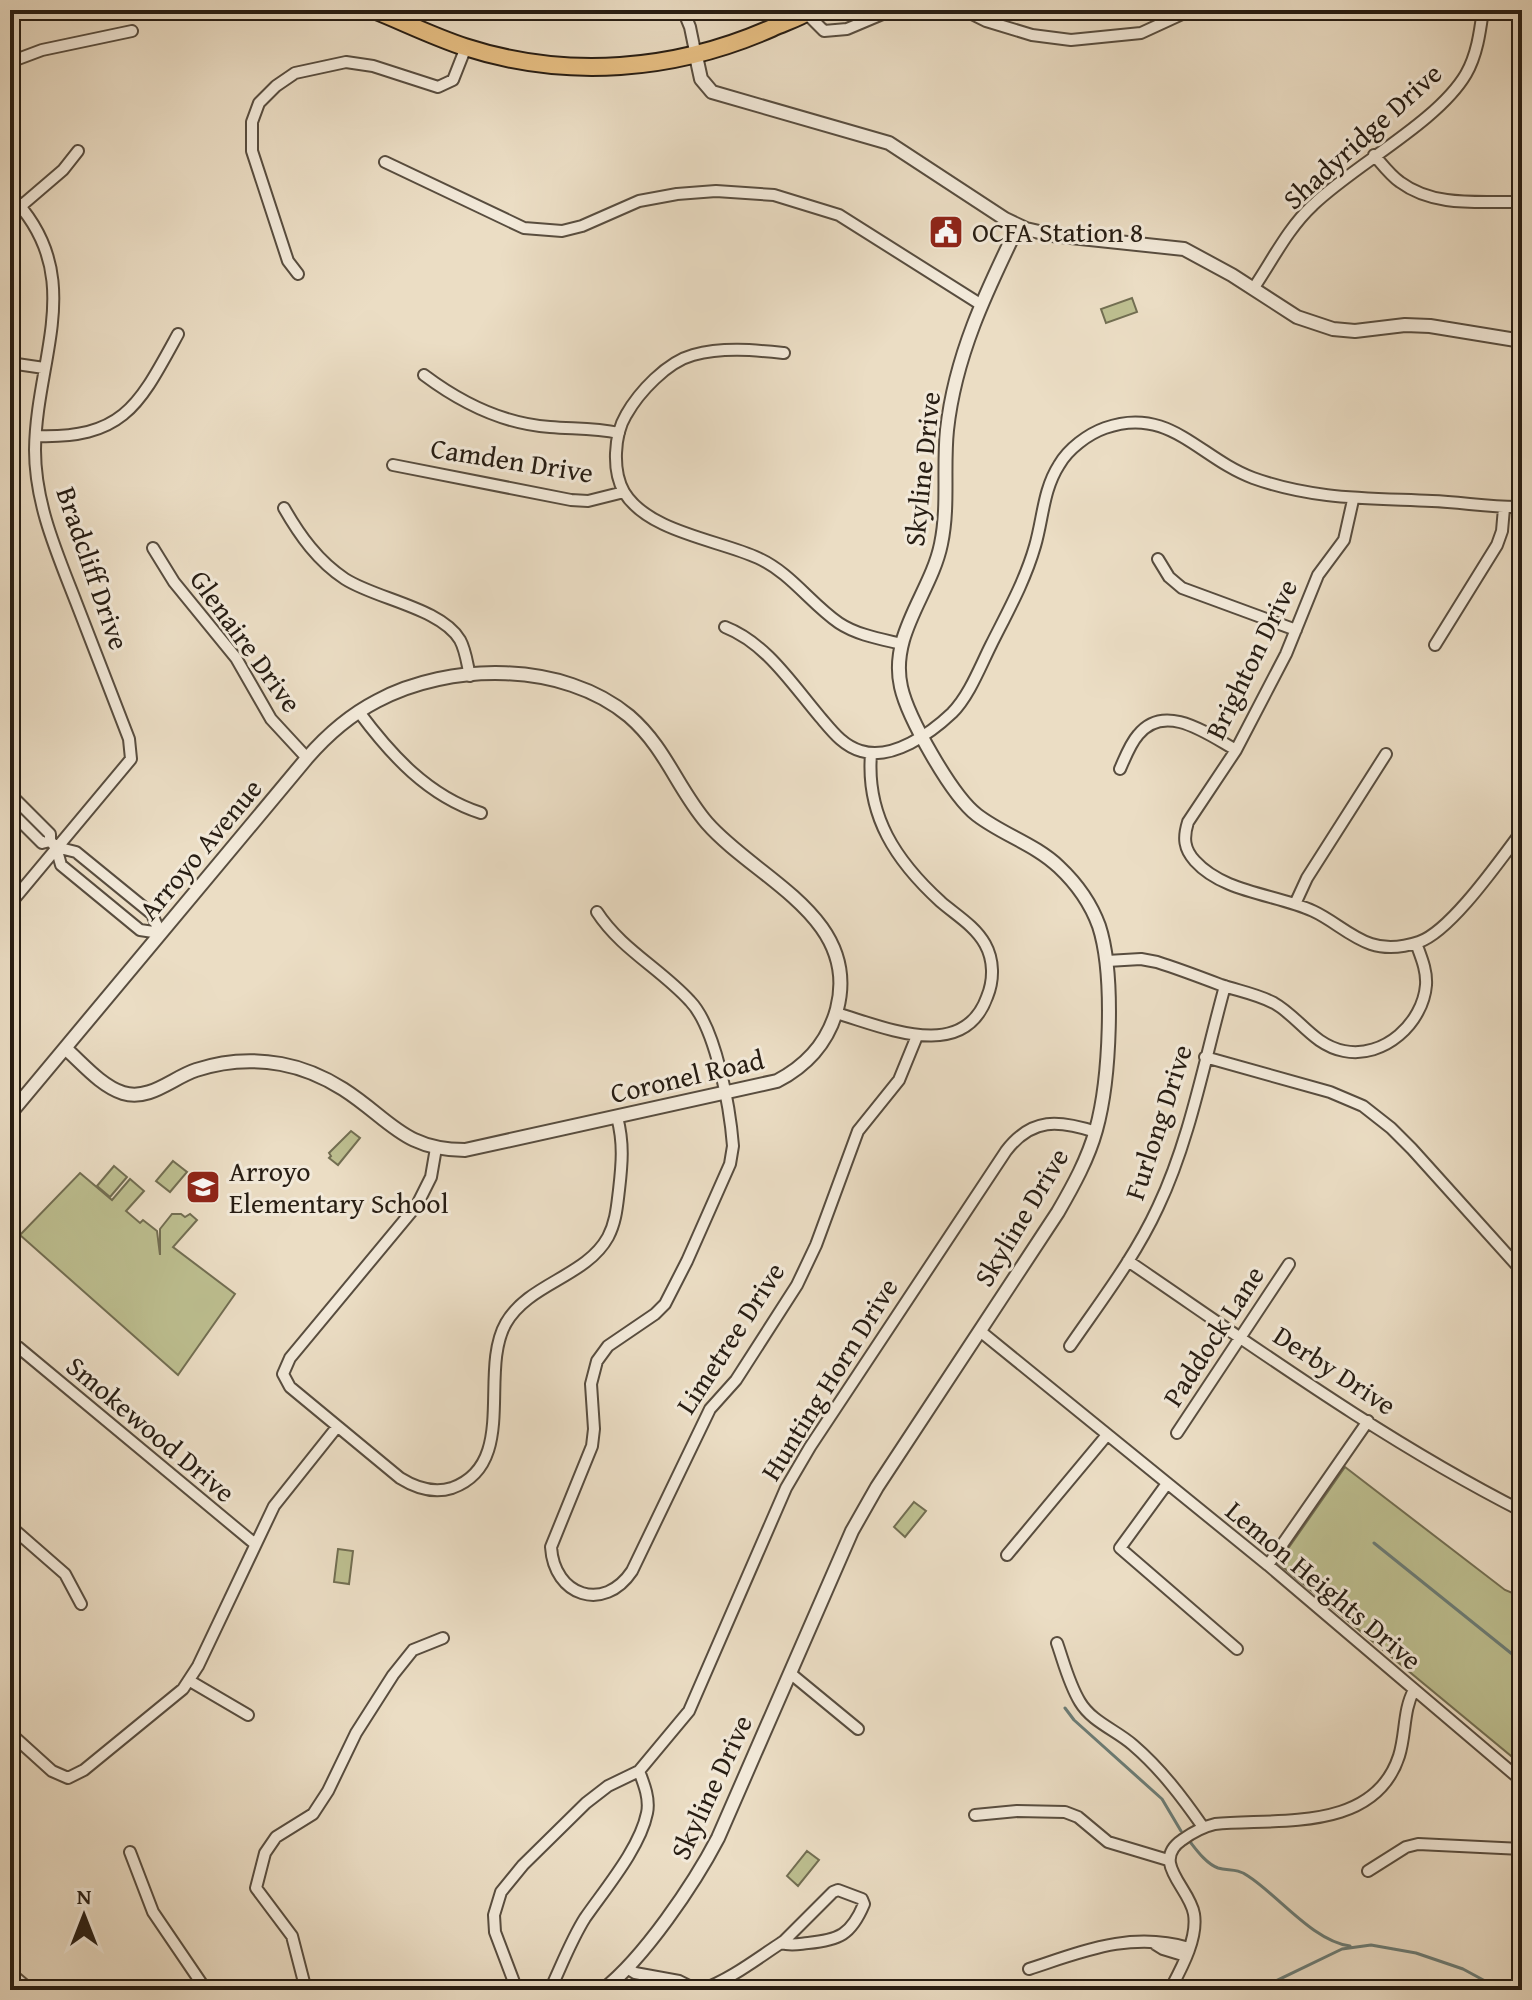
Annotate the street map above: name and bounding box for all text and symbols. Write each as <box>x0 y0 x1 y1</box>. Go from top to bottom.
street label: Shadyridge Drive <box>1273 53 1450 218</box>
place label: OCFA Station 8 <box>972 211 1143 252</box>
public building icon: OCFA Station 8 <box>927 213 965 251</box>
street label: Skyline Drive <box>893 390 950 548</box>
street label: Camden Drive <box>428 426 596 493</box>
street label: Bradcliff Drive <box>46 481 141 655</box>
street label: Glenaire Drive <box>181 561 312 721</box>
street label: Brighton Drive <box>1194 572 1307 746</box>
street label: Arroyo Avenue <box>128 769 271 928</box>
street label: Coronel Road <box>606 1038 768 1113</box>
street label: Furlong Drive <box>1113 1039 1202 1205</box>
street label: Skyline Drive <box>963 1140 1078 1294</box>
place label: Arroyo Elementary School <box>229 1150 449 1223</box>
school or university icon: Arroyo Elementary School <box>184 1168 222 1206</box>
street label: Limetree Drive <box>665 1254 794 1422</box>
street label: Paddock Lane <box>1152 1257 1274 1414</box>
street label: Hunting Horn Drive <box>750 1269 907 1488</box>
street label: Derby Drive <box>1266 1315 1405 1425</box>
street label: Smokewood Drive <box>58 1346 245 1512</box>
street label: Lemon Heights Drive <box>1217 1490 1431 1679</box>
street label: Skyline Drive <box>659 1708 762 1866</box>
north arrow <box>44 1876 124 1956</box>
text: N <box>77 1880 92 1912</box>

